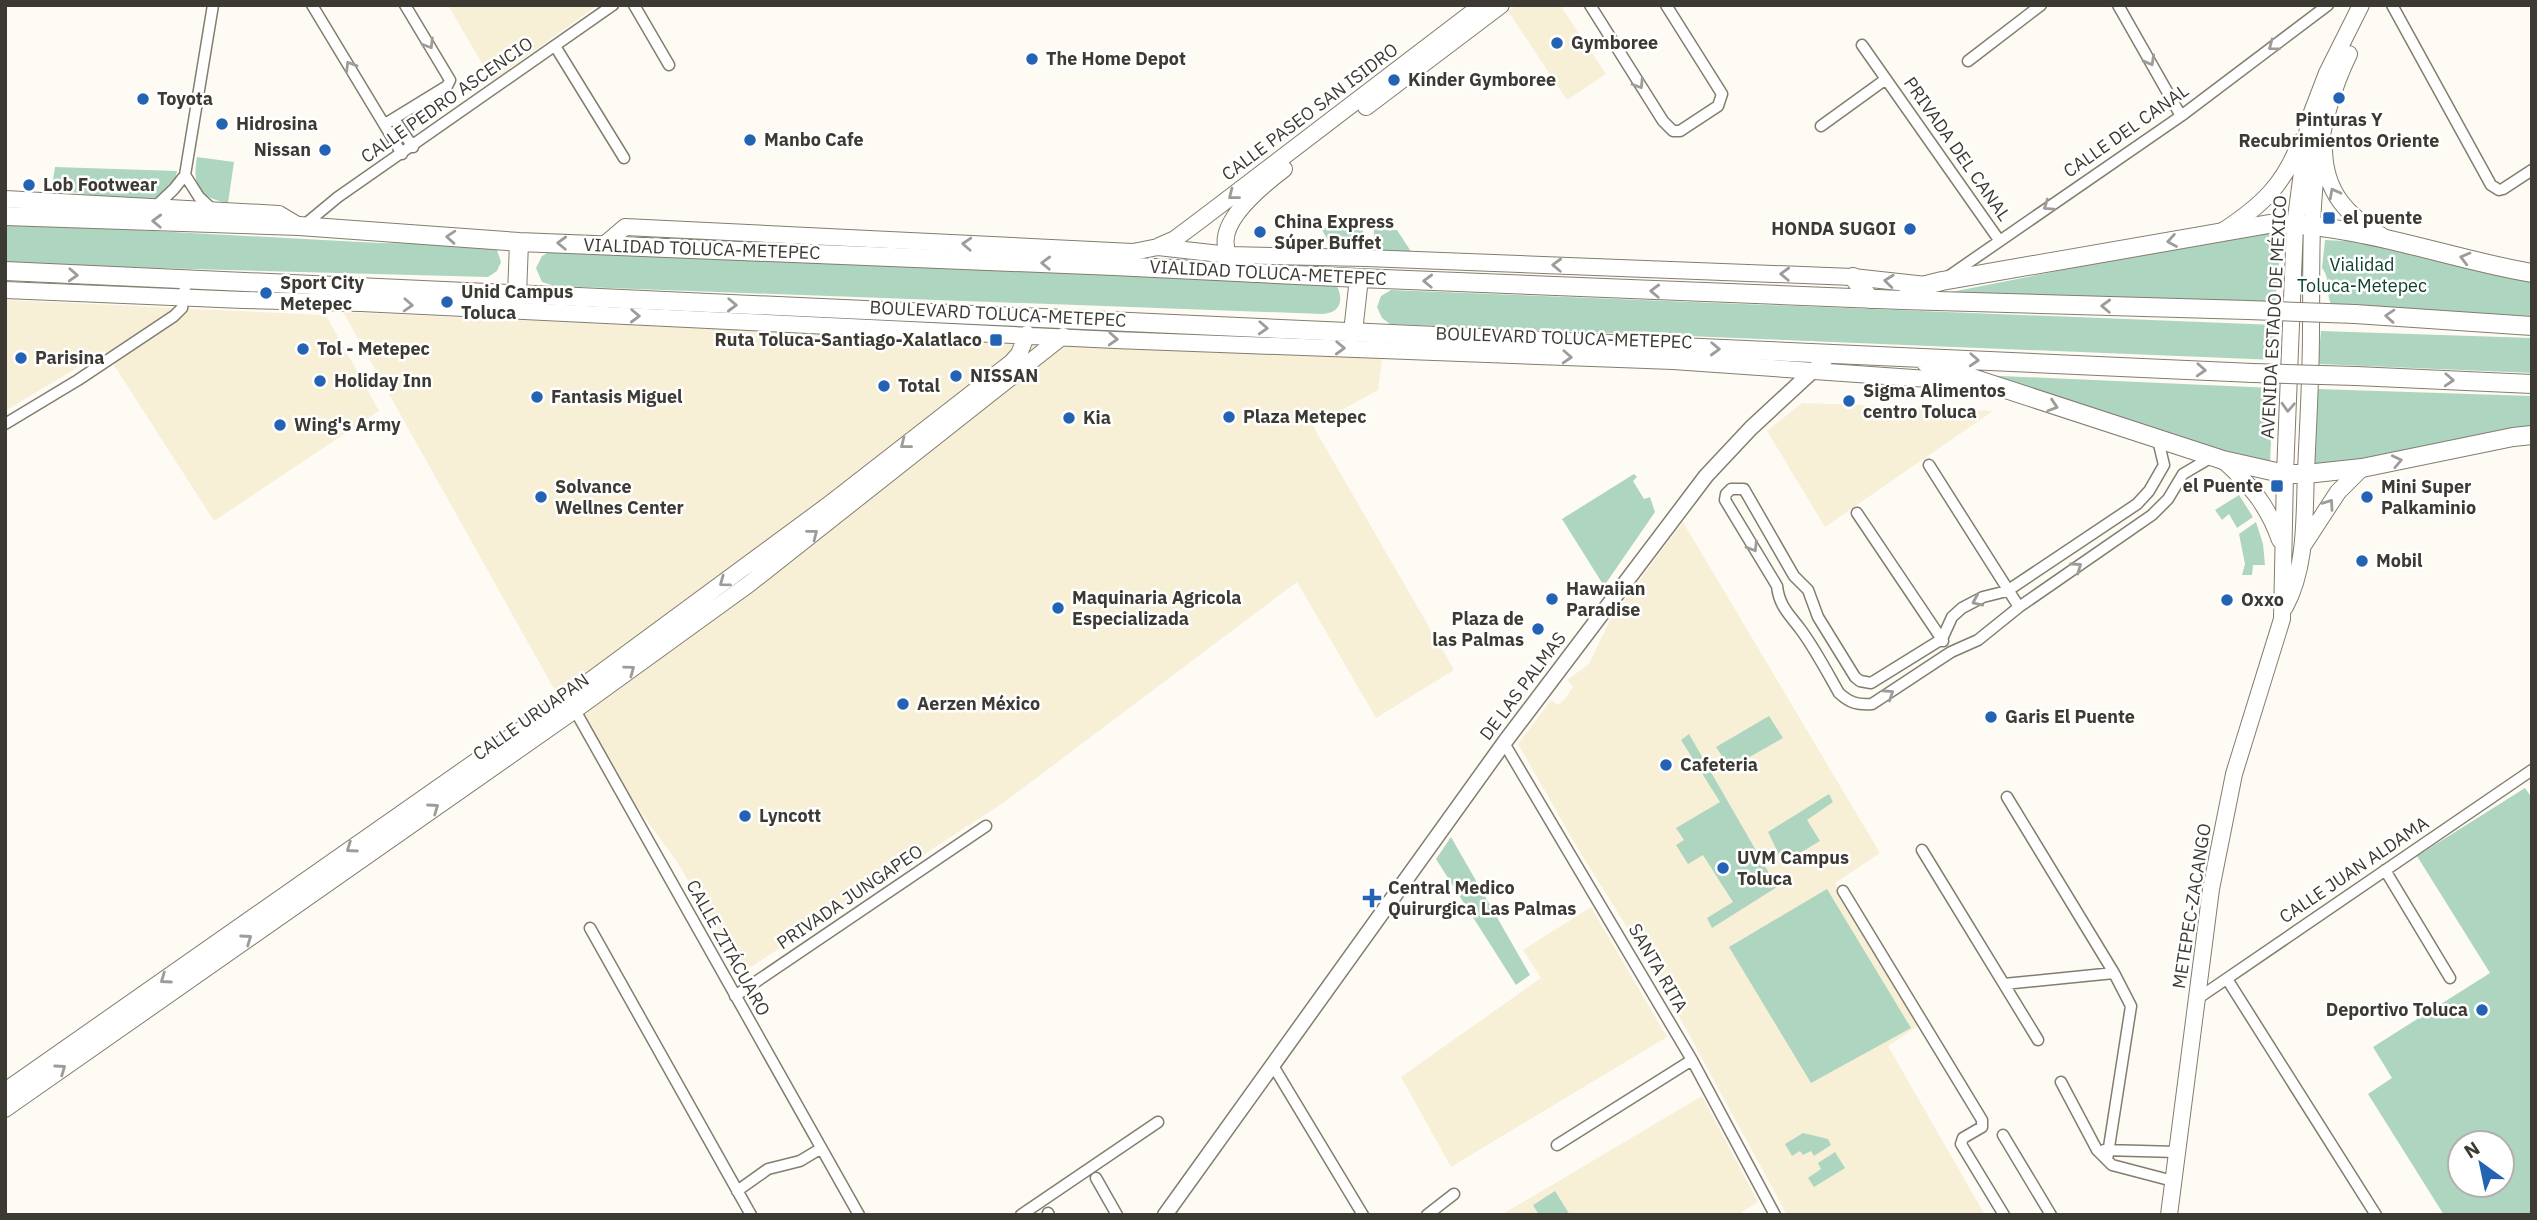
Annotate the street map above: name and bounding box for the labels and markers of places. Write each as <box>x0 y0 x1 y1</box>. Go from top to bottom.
place label: Gymboree <box>1571 31 1658 54</box>
marker: Gymboree <box>1549 35 1565 51</box>
place label: The Home Depot <box>1046 47 1186 70</box>
marker: The Home Depot <box>1024 51 1040 67</box>
place label: Kinder Gymboree <box>1408 68 1556 91</box>
marker: Kinder Gymboree <box>1386 72 1402 88</box>
place label: Toyota <box>157 87 213 110</box>
marker: Pinturas Y Recubrimientos Oriente <box>2331 90 2347 106</box>
marker: Toyota <box>135 91 151 107</box>
place label: Pinturas Y Recubrimientos Oriente <box>2239 108 2439 152</box>
place label: Hidrosina <box>236 112 318 135</box>
marker: Hidrosina <box>214 116 230 132</box>
place label: Manbo Cafe <box>764 128 864 151</box>
marker: Manbo Cafe <box>742 132 758 148</box>
place label: Nissan <box>254 138 311 161</box>
marker: Nissan <box>317 142 333 158</box>
place label: Lob Footwear <box>43 173 157 196</box>
marker: Lob Footwear <box>21 177 37 193</box>
place label: el puente <box>2343 206 2422 229</box>
place label: China Express Súper Buffet <box>1274 210 1394 254</box>
marker: el puente <box>2321 210 2337 226</box>
place label: HONDA SUGOI <box>1771 217 1896 240</box>
marker: HONDA SUGOI <box>1902 221 1918 237</box>
marker: China Express Súper Buffet <box>1252 224 1268 240</box>
place label: Sport City Metepec <box>280 271 365 315</box>
place label: Unid Campus Toluca <box>461 280 573 324</box>
marker: Sport City Metepec <box>258 285 274 301</box>
marker: Unid Campus Toluca <box>439 294 455 310</box>
place label: Ruta Toluca-Santiago-Xalatlaco <box>715 328 982 351</box>
marker: Ruta Toluca-Santiago-Xalatlaco <box>988 332 1004 348</box>
place label: Tol - Metepec <box>317 337 430 360</box>
marker: Tol - Metepec <box>295 341 311 357</box>
place label: Parisina <box>35 346 104 369</box>
marker: Parisina <box>13 350 29 366</box>
place label: NISSAN <box>970 364 1038 387</box>
marker: NISSAN <box>948 368 964 384</box>
place label: Holiday Inn <box>334 369 432 392</box>
marker: Holiday Inn <box>312 373 328 389</box>
place label: Total <box>898 374 941 397</box>
marker: Total <box>876 378 892 394</box>
place label: Sigma Alimentos centro Toluca <box>1863 379 2006 423</box>
place label: Fantasis Miguel <box>551 385 683 408</box>
marker: Fantasis Miguel <box>529 389 545 405</box>
marker: Sigma Alimentos centro Toluca <box>1841 393 1857 409</box>
place label: Plaza Metepec <box>1243 405 1366 428</box>
place label: Kia <box>1083 406 1111 429</box>
marker: Plaza Metepec <box>1221 409 1237 425</box>
marker: Kia <box>1061 410 1077 426</box>
place label: Wing's Army <box>294 413 401 436</box>
marker: Wing's Army <box>272 417 288 433</box>
place label: el Puente <box>2183 474 2263 497</box>
place label: Solvance Wellnes Center <box>555 475 684 519</box>
place label: Mini Super Palkaminio <box>2381 475 2476 519</box>
marker: el Puente <box>2269 478 2285 494</box>
marker: Solvance Wellnes Center <box>533 489 549 505</box>
marker: Mini Super Palkaminio <box>2359 489 2375 505</box>
place label: Mobil <box>2376 549 2423 572</box>
marker: Mobil <box>2354 553 2370 569</box>
place label: Hawaiian Paradise <box>1566 577 1646 621</box>
place label: Maquinaria Agricola Especializada <box>1072 586 1241 630</box>
place label: Oxxo <box>2241 588 2284 611</box>
marker: Hawaiian Paradise <box>1544 591 1560 607</box>
marker: Oxxo <box>2219 592 2235 608</box>
marker: Maquinaria Agricola Especializada <box>1050 600 1066 616</box>
place label: Plaza de las Palmas <box>1432 607 1524 651</box>
marker: Plaza de las Palmas <box>1530 621 1546 637</box>
place label: Aerzen México <box>917 692 1040 715</box>
marker: Aerzen México <box>895 696 911 712</box>
place label: Garis El Puente <box>2005 705 2135 728</box>
marker: Garis El Puente <box>1983 709 1999 725</box>
place label: Cafeteria <box>1680 753 1758 776</box>
marker: Cafeteria <box>1658 757 1674 773</box>
place label: Lyncott <box>759 804 821 827</box>
marker: Lyncott <box>737 808 753 824</box>
place label: UVM Campus Toluca <box>1737 846 1849 890</box>
marker: UVM Campus Toluca <box>1715 860 1731 876</box>
place label: Central Medico Quirurgica Las Palmas <box>1388 876 1576 920</box>
marker: Central Medico Quirurgica Las Palmas <box>1362 888 1382 908</box>
place label: Deportivo Toluca <box>2326 998 2468 1021</box>
marker: Deportivo Toluca <box>2474 1002 2490 1018</box>

